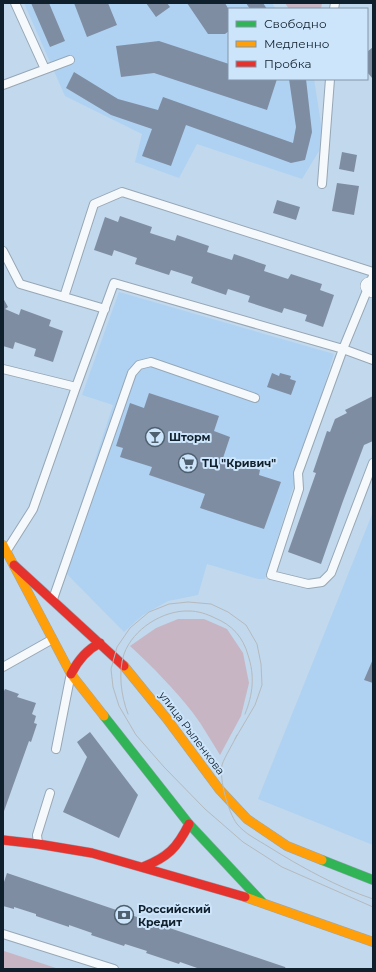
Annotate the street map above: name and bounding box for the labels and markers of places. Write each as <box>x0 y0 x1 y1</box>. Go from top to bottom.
bar icon: Шторм <box>144 426 166 448</box>
place label: Шторм <box>169 430 211 444</box>
supermarket icon: ТЦ "Кривич" <box>177 452 199 474</box>
place label: ТЦ "Кривич" <box>202 456 276 470</box>
place label: Российский Кредит <box>138 902 211 929</box>
bank icon: Российский Кредит <box>113 904 135 926</box>

